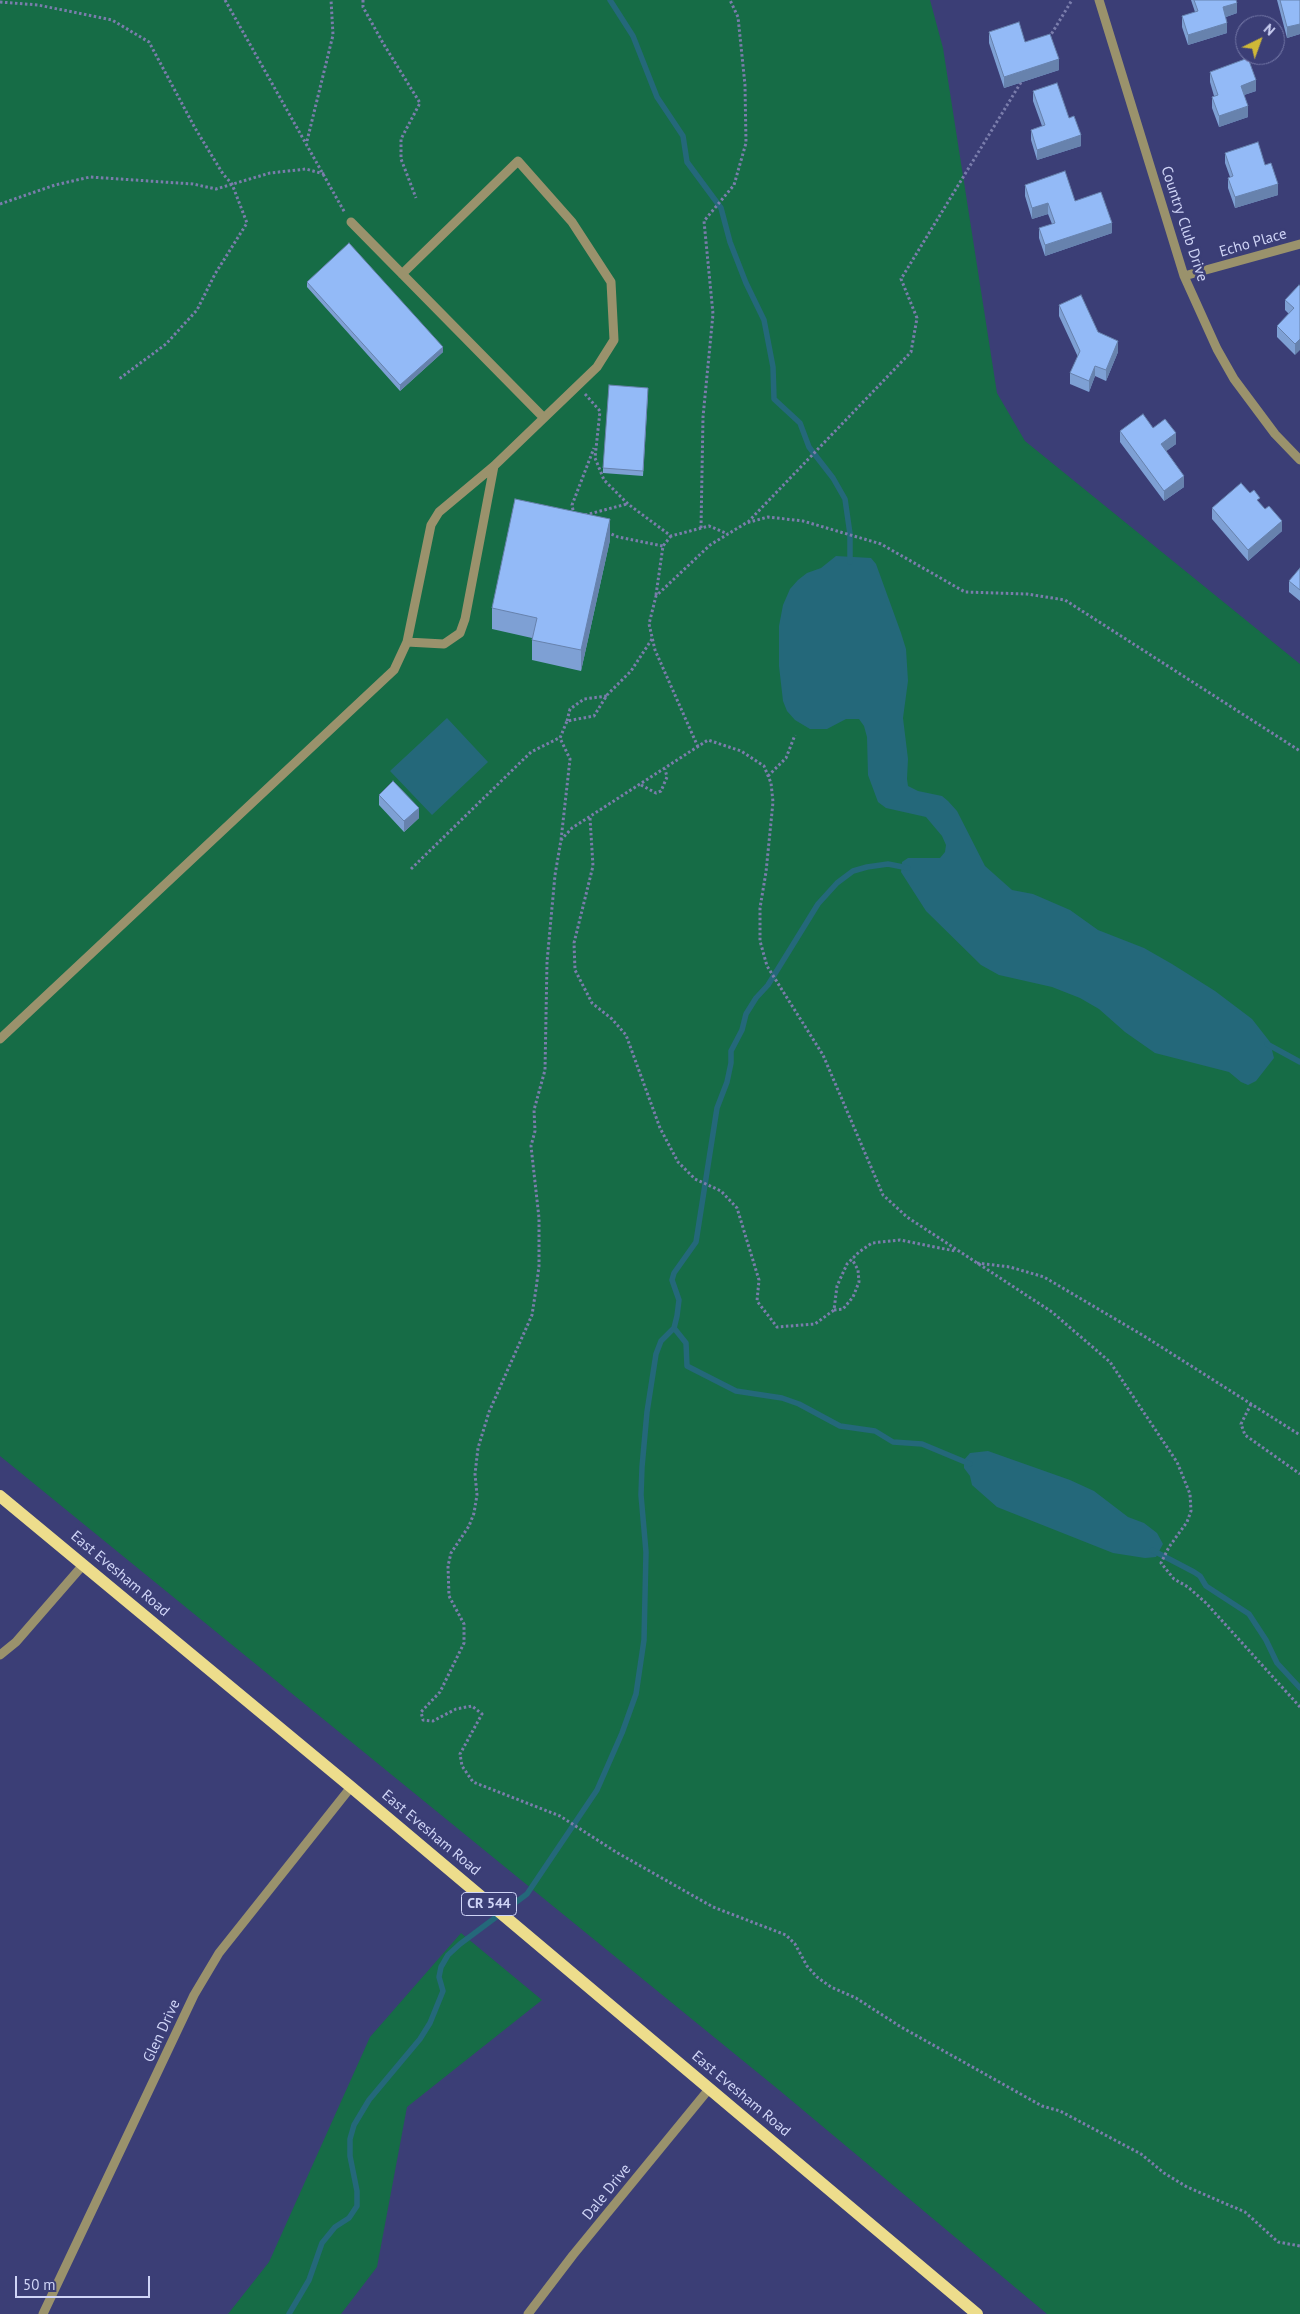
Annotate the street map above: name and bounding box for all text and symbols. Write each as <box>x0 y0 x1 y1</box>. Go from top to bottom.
north arrow <box>1235 15 1285 65</box>
text: N <box>1260 20 1279 39</box>
street label: Country Club Drive <box>1157 164 1211 284</box>
street label: Echo Place <box>1217 225 1289 261</box>
street label: East Evesham Road <box>67 1527 173 1621</box>
street label: East Evesham Road <box>378 1786 484 1880</box>
road number: CR 544 <box>462 1892 516 1916</box>
street label: Glen Drive <box>140 1997 184 2065</box>
street label: East Evesham Road <box>688 2047 794 2141</box>
street label: Dale Drive <box>579 2160 635 2224</box>
scale bar <box>18 2266 152 2298</box>
text: 50 m <box>23 2275 56 2294</box>

